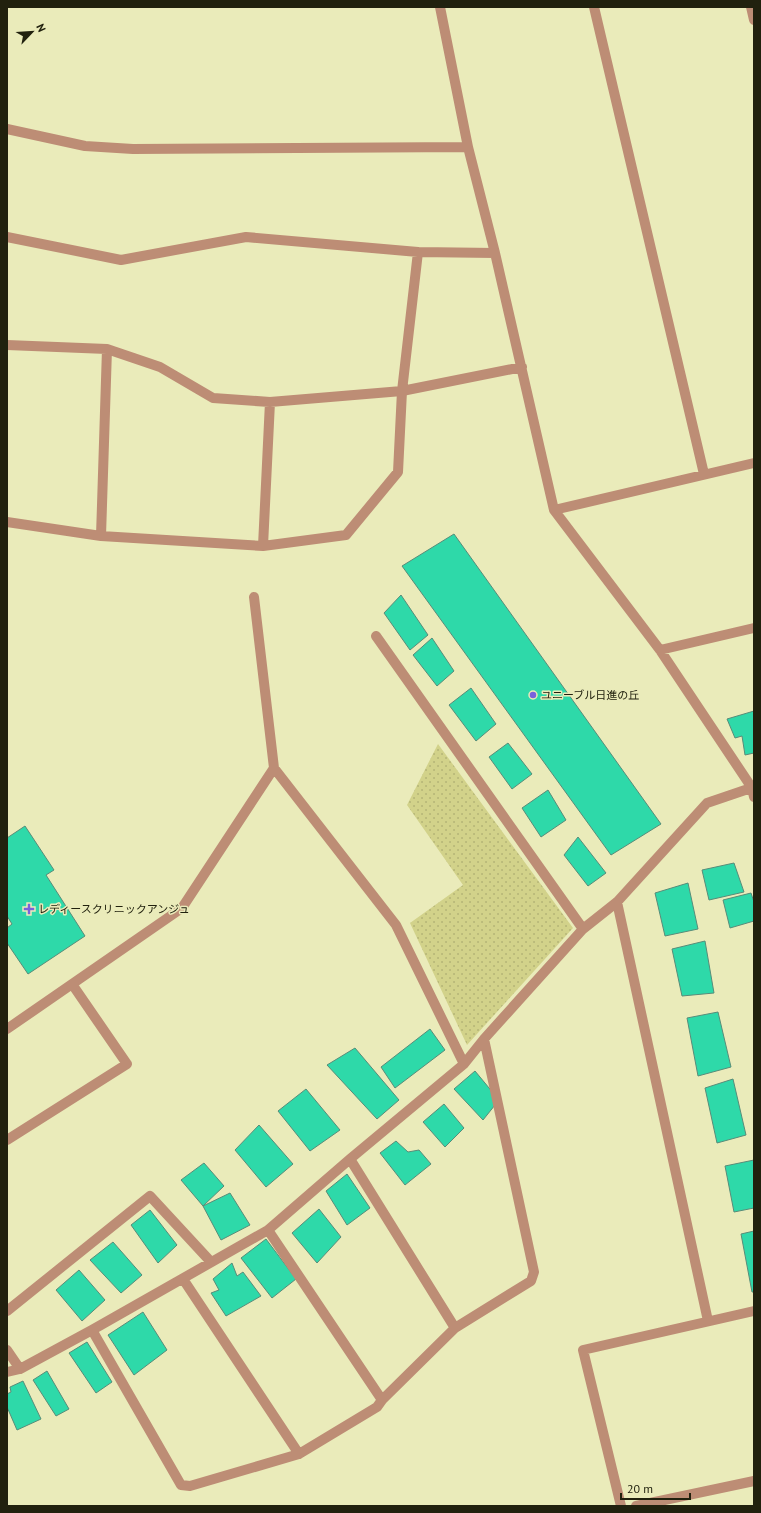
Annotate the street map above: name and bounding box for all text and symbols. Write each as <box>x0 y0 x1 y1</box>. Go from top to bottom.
north arrow <box>12 12 52 52</box>
text: N <box>33 22 49 34</box>
place label: ユニーブル日進の丘 <box>541 688 639 702</box>
marker: ユニーブル日進の丘 <box>528 690 538 700</box>
place label: レディースクリニックアンジュ <box>38 902 189 916</box>
marker: レディースクリニックアンジュ <box>23 903 35 915</box>
scale bar <box>621 1475 690 1501</box>
text: 20 m <box>627 1481 653 1496</box>

